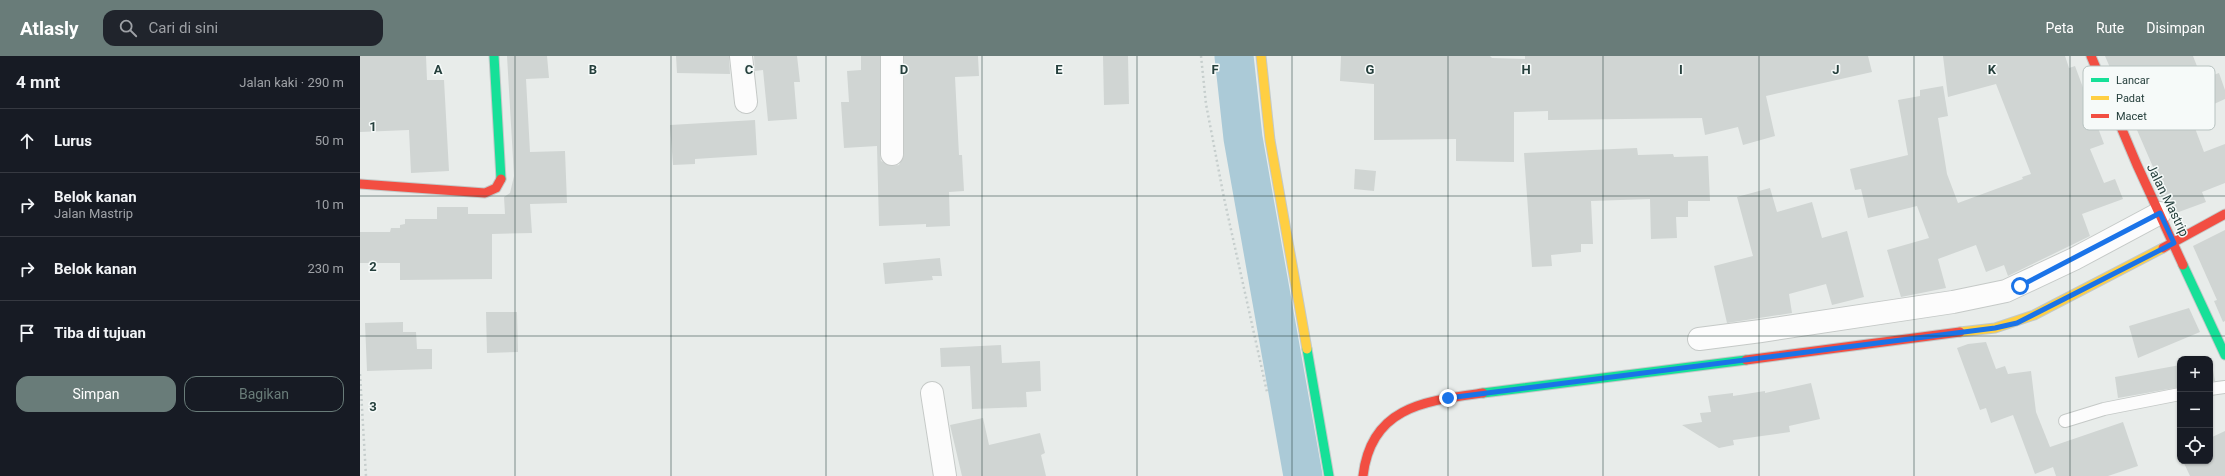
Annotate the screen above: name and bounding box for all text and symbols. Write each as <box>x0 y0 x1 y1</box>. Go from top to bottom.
search box <box>103 10 383 46</box>
text: Atlasly <box>20 17 79 40</box>
icon: search <box>117 17 139 39</box>
text: Cari di sini <box>149 19 218 37</box>
text: Peta <box>2046 20 2074 36</box>
text: Rute <box>2096 20 2124 36</box>
text: Disimpan <box>2146 20 2205 36</box>
text: A <box>434 62 443 77</box>
text: B <box>589 62 597 77</box>
text: C <box>745 62 754 77</box>
text: D <box>900 62 908 77</box>
text: E <box>1055 62 1063 77</box>
text: F <box>1211 62 1219 77</box>
text: G <box>1366 62 1375 77</box>
text: H <box>1521 62 1531 77</box>
text: I <box>1679 62 1683 77</box>
text: J <box>1832 62 1840 77</box>
text: K <box>1988 62 1997 77</box>
legend <box>2083 66 2215 130</box>
text: 4 mnt <box>16 72 60 92</box>
text: Lancar <box>2116 74 2150 87</box>
text: Jalan kaki · 290 m <box>239 75 344 90</box>
text: Padat <box>2116 92 2145 105</box>
text: Macet <box>2116 110 2147 123</box>
text: 1 <box>369 119 377 134</box>
icon: ahead <box>16 130 38 152</box>
text: Lurus <box>54 132 92 150</box>
text: 50 m <box>315 133 344 148</box>
street label: Jalan Mastrip <box>2144 161 2192 239</box>
text: Belok kanan <box>54 188 137 206</box>
icon: right <box>16 194 38 216</box>
text: 10 m <box>315 197 344 212</box>
text: Jalan Mastrip <box>54 206 133 221</box>
icon: right <box>16 258 38 280</box>
text: 2 <box>369 259 377 274</box>
text: Belok kanan <box>54 260 137 278</box>
text: 230 m <box>307 261 344 276</box>
route start <box>2011 277 2029 295</box>
icon: arrive <box>16 322 38 344</box>
text: Tiba di tujuan <box>54 324 146 342</box>
map controls <box>2177 356 2213 464</box>
button: + <box>2177 356 2213 392</box>
button: Simpan <box>16 376 176 412</box>
button: Bagikan <box>184 376 344 412</box>
route end <box>1439 389 1457 407</box>
button: − <box>2177 392 2213 428</box>
text: 3 <box>369 399 377 414</box>
button: locate <box>2177 428 2213 464</box>

